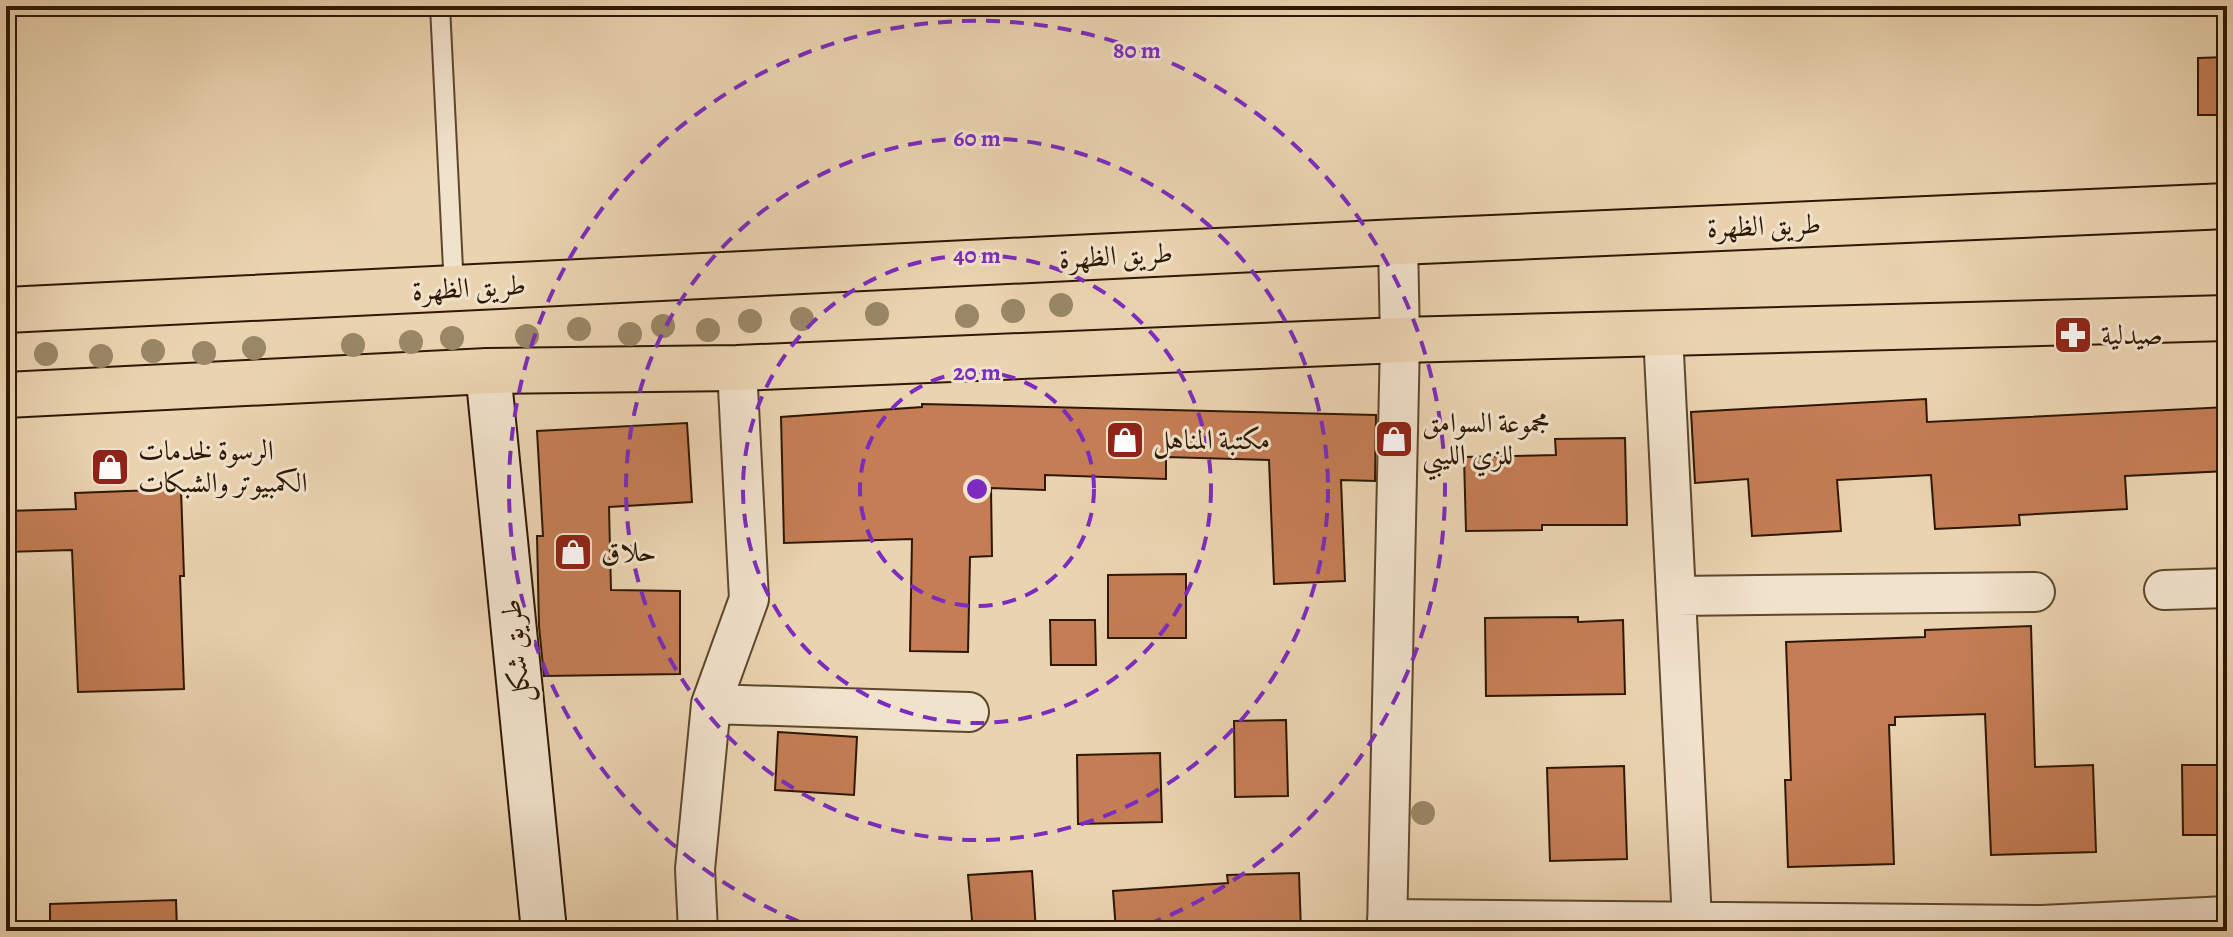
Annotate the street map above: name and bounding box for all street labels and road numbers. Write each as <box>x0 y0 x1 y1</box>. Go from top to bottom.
street label: طريق الظهرة <box>1706 205 1822 247</box>
street label: طريق الظهرة <box>1058 234 1174 278</box>
street label: طريق الظهرة <box>411 266 527 310</box>
street label: طريق شكل <box>492 597 540 705</box>

